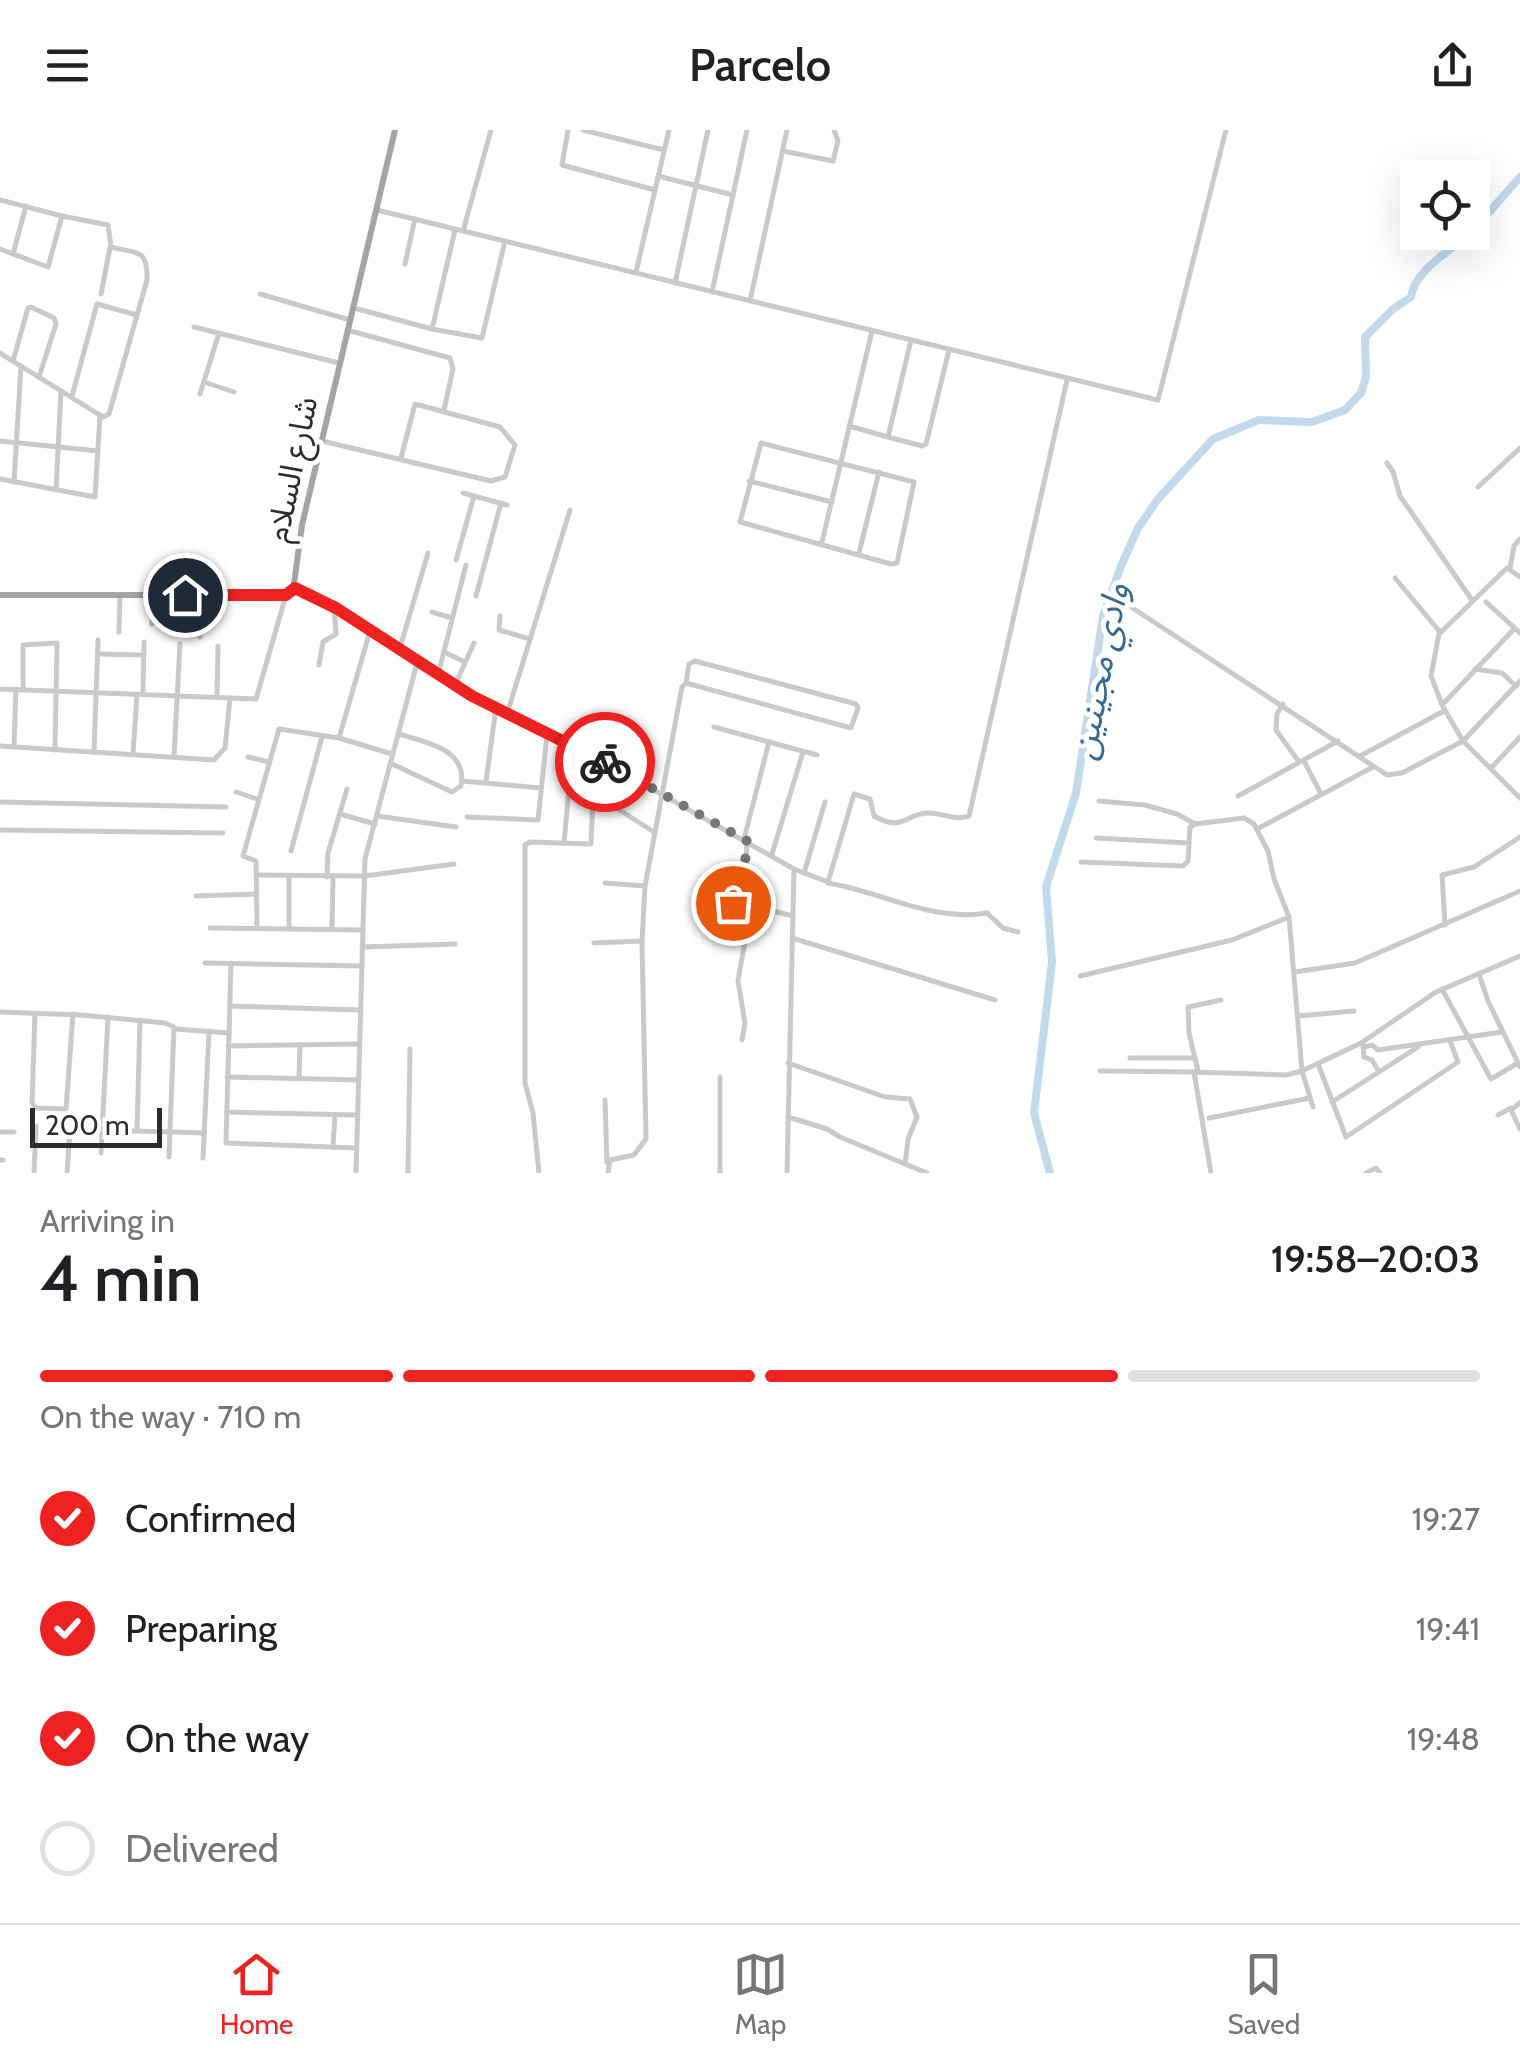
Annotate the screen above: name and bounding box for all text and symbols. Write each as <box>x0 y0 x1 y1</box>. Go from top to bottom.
icon: menu <box>40 38 95 93</box>
text: Parcelo <box>689 38 831 92</box>
icon: share <box>1425 38 1480 93</box>
map controls <box>1400 160 1490 250</box>
button: locate <box>1400 160 1490 250</box>
street label: شارع السلام <box>257 393 330 546</box>
pin <box>143 553 228 638</box>
icon: home <box>158 568 213 623</box>
water label: وادي مجينين <box>1061 579 1143 764</box>
courier <box>555 712 655 812</box>
icon: bike <box>578 735 633 790</box>
pin <box>691 861 776 946</box>
icon: bag <box>706 876 761 931</box>
scale bar <box>30 1103 162 1148</box>
text: 200 m <box>45 1108 130 1142</box>
text: Arriving in <box>40 1201 175 1240</box>
text: 19:58–20:03 <box>1271 1235 1480 1282</box>
text: 4 min <box>40 1238 202 1317</box>
text: On the way · 710 m <box>40 1397 301 1436</box>
icon: check <box>40 1491 95 1546</box>
text: Confirmed <box>125 1495 296 1542</box>
text: 19:27 <box>1412 1499 1480 1538</box>
icon: check <box>40 1601 95 1656</box>
text: Preparing <box>125 1605 277 1652</box>
text: 19:41 <box>1416 1609 1480 1648</box>
icon: check <box>40 1711 95 1766</box>
text: On the way <box>125 1715 309 1762</box>
text: 19:48 <box>1407 1719 1480 1758</box>
text: Delivered <box>125 1825 279 1872</box>
tab: Home <box>220 1947 293 2041</box>
tab: Map <box>733 1947 788 2041</box>
tab: Saved <box>1228 1947 1300 2041</box>

